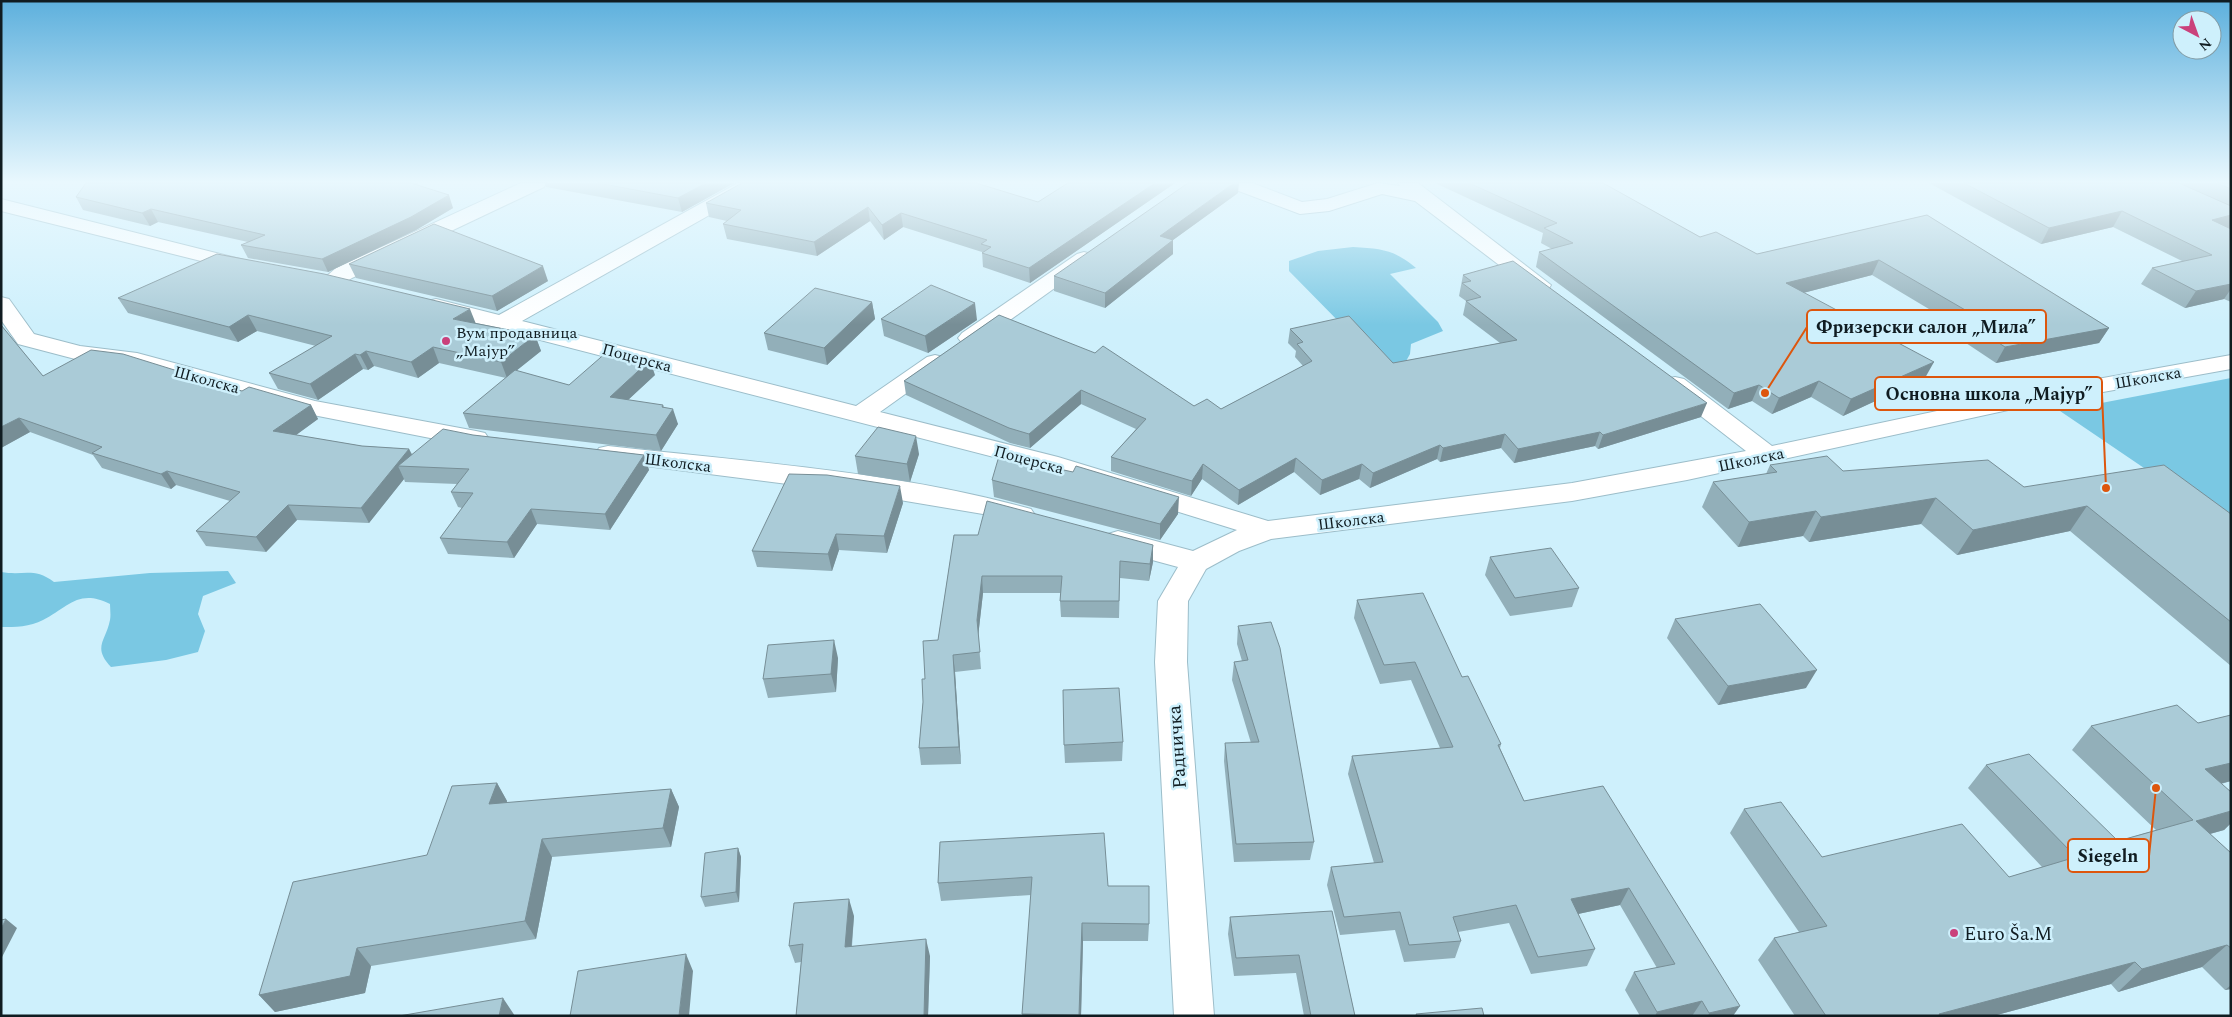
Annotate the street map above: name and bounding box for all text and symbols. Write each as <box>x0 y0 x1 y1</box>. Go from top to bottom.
north arrow <box>2172 10 2222 60</box>
text: N <box>2194 33 2216 56</box>
callout: Фризерски салон „Мила” <box>1807 310 2046 343</box>
text: Фризерски салон „Мила” <box>1816 314 2036 341</box>
place label: Вум продавница „Мајур” <box>456 321 578 363</box>
marker: Вум продавница „Мајур” <box>440 335 452 347</box>
street label: Поцерска <box>599 337 675 379</box>
street label: Школска <box>171 360 242 400</box>
street label: Школска <box>2113 360 2183 396</box>
callout: Основна школа „Мајур” <box>1875 377 2102 410</box>
text: Основна школа „Мајур” <box>1886 381 2093 408</box>
street label: Поцерска <box>991 439 1067 481</box>
street label: Школска <box>1716 441 1787 479</box>
street label: Школска <box>643 447 713 479</box>
street label: Школска <box>1316 505 1386 537</box>
street label: Радничка <box>1160 703 1195 790</box>
callout: Siegeln <box>2068 839 2149 872</box>
text: Siegeln <box>2078 843 2138 870</box>
place label: Euro Ša.M <box>1964 920 2052 949</box>
marker: Euro Ša.M <box>1948 927 1960 939</box>

